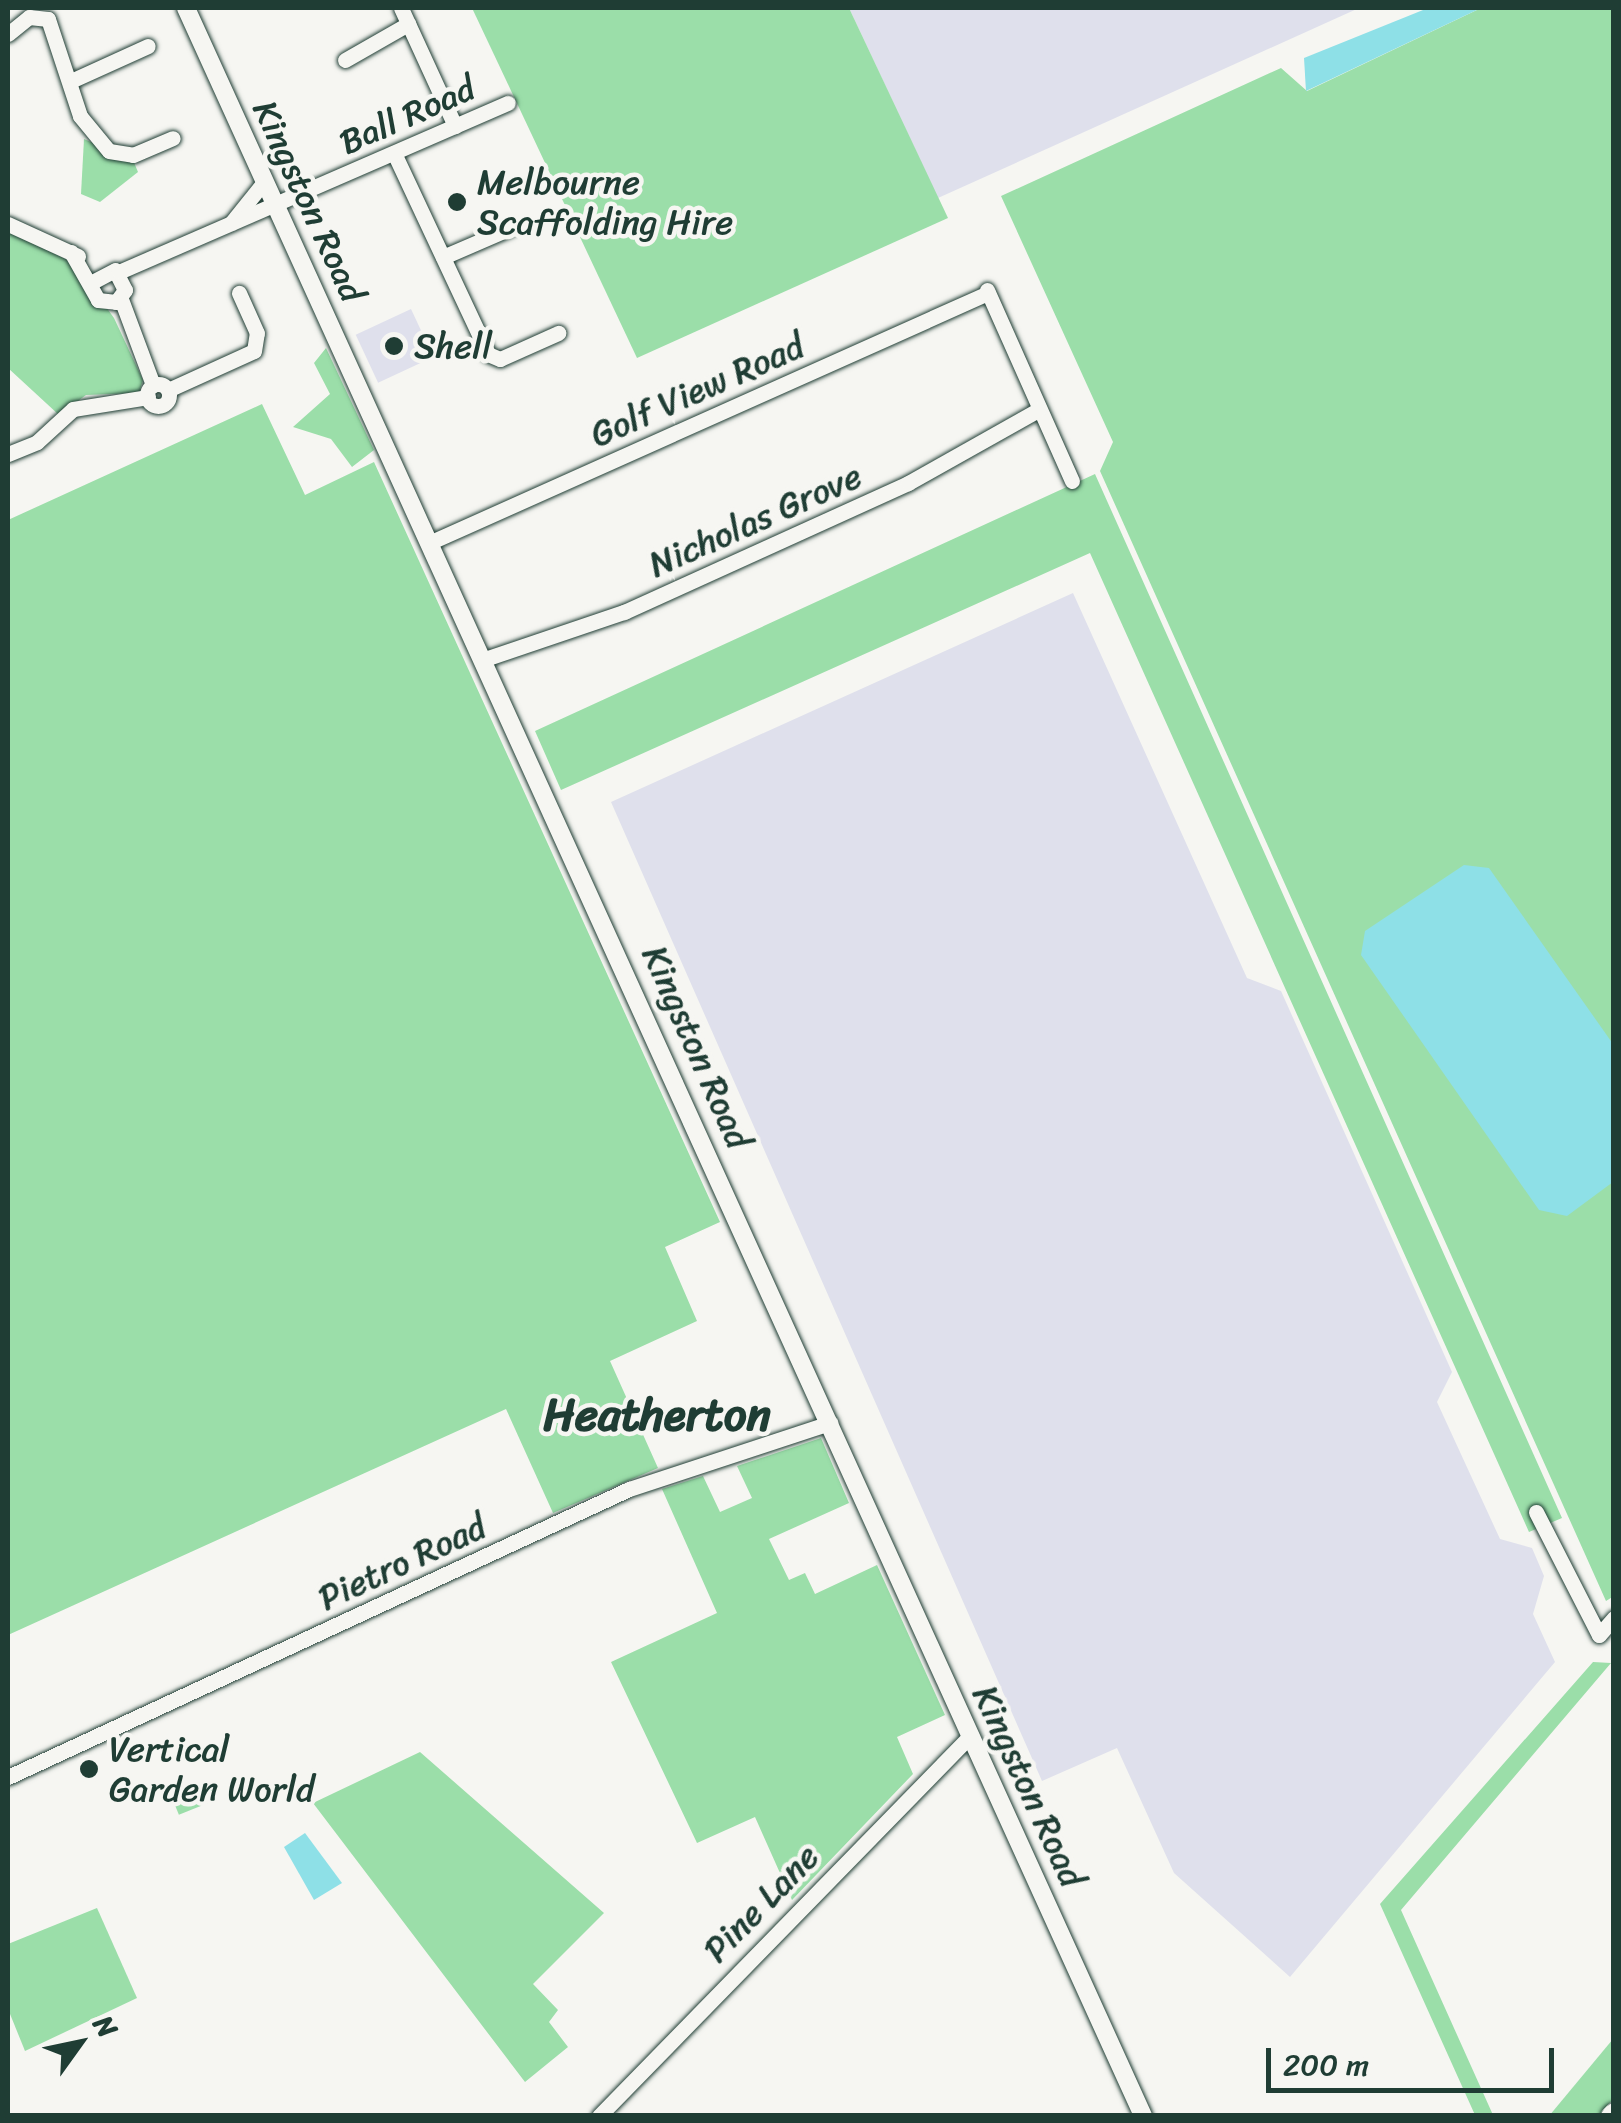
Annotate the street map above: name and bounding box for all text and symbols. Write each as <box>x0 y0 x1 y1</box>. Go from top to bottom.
street label: Ball Road <box>333 67 481 163</box>
street label: Kingston Road <box>244 93 374 309</box>
place label: Melbourne Scaffolding Hire <box>477 161 733 243</box>
marker: Melbourne Scaffolding Hire <box>446 191 468 213</box>
street label: Golf View Road <box>583 324 811 456</box>
place label: Shell <box>414 325 492 367</box>
marker: Shell <box>383 335 405 357</box>
street label: Nicholas Grove <box>642 454 868 586</box>
street label: Kingston Road <box>633 939 761 1155</box>
district label: Heatherton <box>543 1389 771 1443</box>
street label: Pietro Road <box>312 1505 492 1619</box>
street label: Kingston Road <box>964 1678 1094 1894</box>
place label: Vertical Garden World <box>109 1728 315 1810</box>
marker: Vertical Garden World <box>78 1758 100 1780</box>
street label: Pine Lane <box>695 1835 827 1971</box>
north arrow <box>30 1993 130 2093</box>
text: N <box>80 2005 131 2048</box>
scale bar <box>1271 2028 1558 2090</box>
text: 200 m <box>1283 2038 1369 2092</box>

